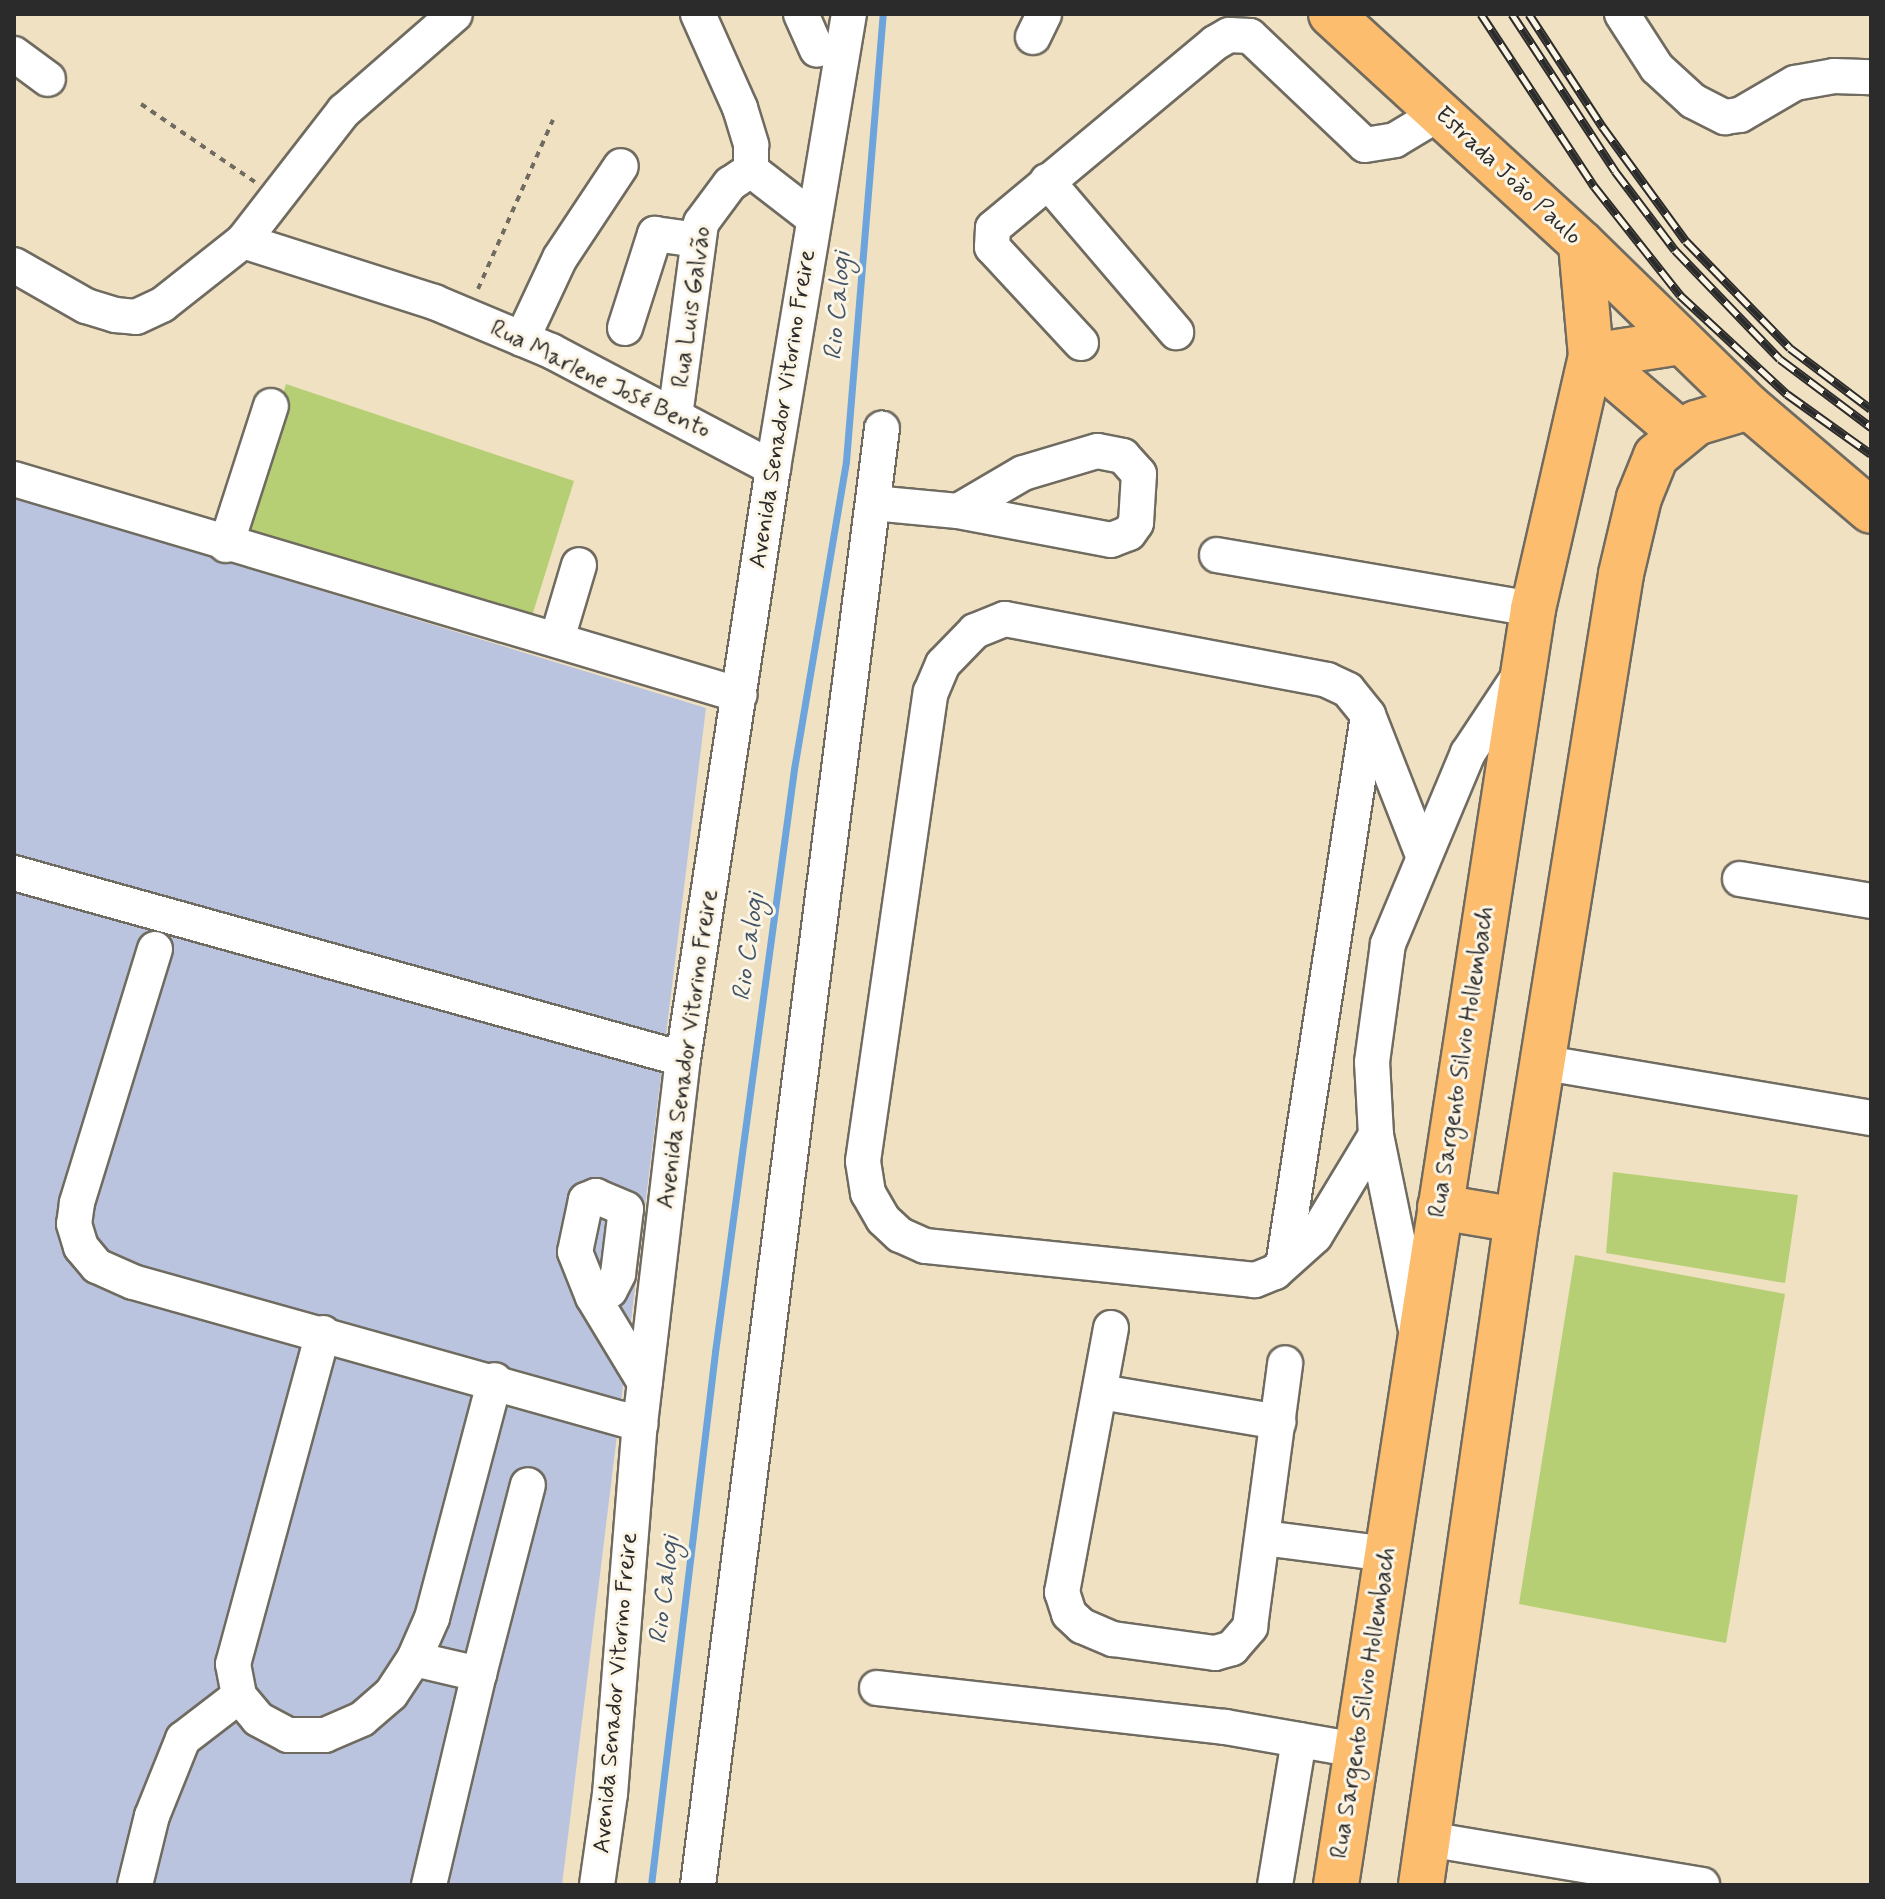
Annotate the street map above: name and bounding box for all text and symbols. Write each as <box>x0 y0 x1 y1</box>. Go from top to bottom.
street label: Estrada João Paulo <box>1431 102 1585 250</box>
street label: Rua Luis Galvão <box>667 227 717 387</box>
street label: Avenida Senador Vitorino Freire <box>744 249 822 569</box>
water label: Rio Calogi <box>819 252 859 360</box>
street label: Rua Marlene José Bento <box>484 314 716 446</box>
street label: Avenida Senador Vitorino Freire <box>652 889 724 1209</box>
water label: Rio Calogi <box>727 892 773 1002</box>
street label: Rua Sargento Silvio Hollembach <box>1423 906 1501 1218</box>
street label: Avenida Senador Vitorino Freire <box>588 1533 644 1853</box>
water label: Rio Calogi <box>644 1535 688 1645</box>
street label: Rua Sargento Silvio Hollembach <box>1325 1547 1403 1859</box>

